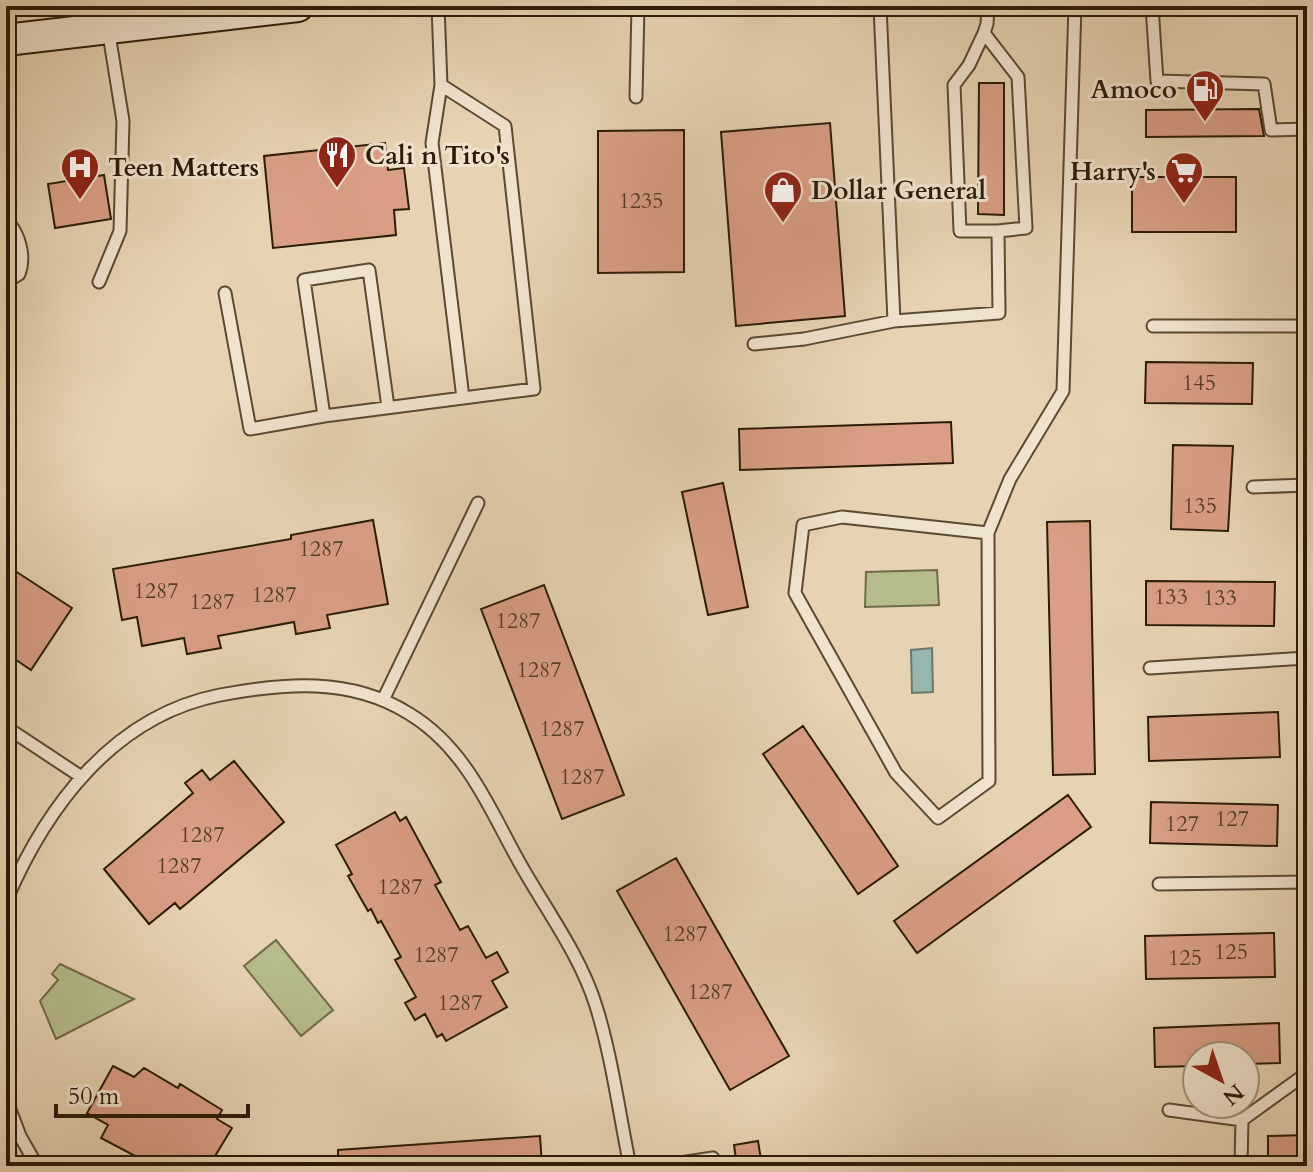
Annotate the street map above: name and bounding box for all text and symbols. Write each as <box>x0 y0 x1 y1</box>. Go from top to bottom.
fuel station icon: Amoco <box>1184 68 1226 123</box>
place label: Amoco <box>1091 72 1177 107</box>
restaurant icon: Cali n Tito's <box>316 134 358 189</box>
place label: Cali n Tito's <box>365 138 510 173</box>
hospital icon: Teen Matters <box>59 146 101 201</box>
place label: Teen Matters <box>108 150 259 185</box>
supermarket icon: Harry's <box>1163 150 1205 205</box>
place label: Harry's <box>1070 154 1156 189</box>
shop icon: Dollar General <box>762 169 804 224</box>
place label: Dollar General <box>811 173 986 208</box>
house number: 1235 <box>618 186 664 216</box>
house number: 145 <box>1182 368 1216 398</box>
house number: 135 <box>1183 491 1217 521</box>
house number: 1287 <box>298 534 344 564</box>
house number: 1287 <box>133 576 179 606</box>
house number: 1287 <box>251 580 297 610</box>
house number: 133 <box>1154 582 1188 612</box>
house number: 133 <box>1203 583 1237 613</box>
house number: 1287 <box>189 587 235 617</box>
house number: 1287 <box>495 606 541 636</box>
house number: 1287 <box>516 655 562 685</box>
house number: 1287 <box>539 714 585 744</box>
house number: 1287 <box>559 762 605 792</box>
house number: 127 <box>1215 804 1249 834</box>
house number: 127 <box>1165 809 1199 839</box>
house number: 1287 <box>179 820 225 850</box>
house number: 1287 <box>156 851 202 881</box>
house number: 1287 <box>377 872 423 902</box>
house number: 1287 <box>662 919 708 949</box>
house number: 125 <box>1214 937 1248 967</box>
house number: 1287 <box>413 940 459 970</box>
house number: 125 <box>1168 943 1202 973</box>
house number: 1287 <box>687 977 733 1007</box>
house number: 1287 <box>437 988 483 1018</box>
north arrow <box>1181 1040 1261 1120</box>
scale bar <box>56 1068 248 1118</box>
text: N <box>1216 1077 1250 1112</box>
text: 50 m <box>68 1080 120 1113</box>

